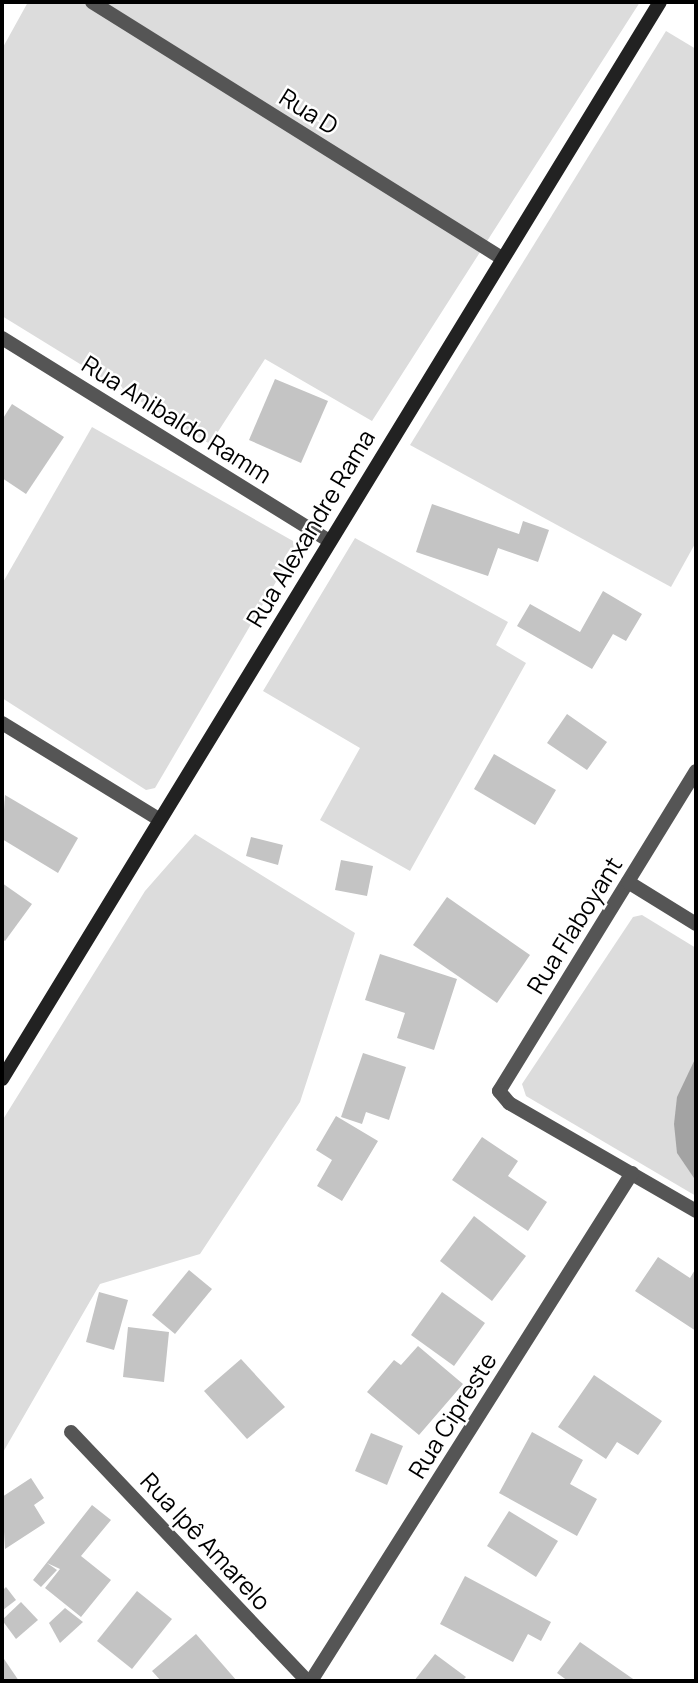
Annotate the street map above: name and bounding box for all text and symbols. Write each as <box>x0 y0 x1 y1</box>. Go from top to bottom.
street label: Rua D <box>274 82 344 140</box>
street label: Rua Anibaldo Ramm <box>77 349 277 489</box>
street label: Rua Alexandre Rama <box>240 424 380 632</box>
street label: Rua Flaboyant <box>520 851 628 999</box>
street label: Rua Cipreste <box>402 1347 502 1483</box>
street label: Rua Ipê Amarelo <box>135 1466 277 1616</box>

